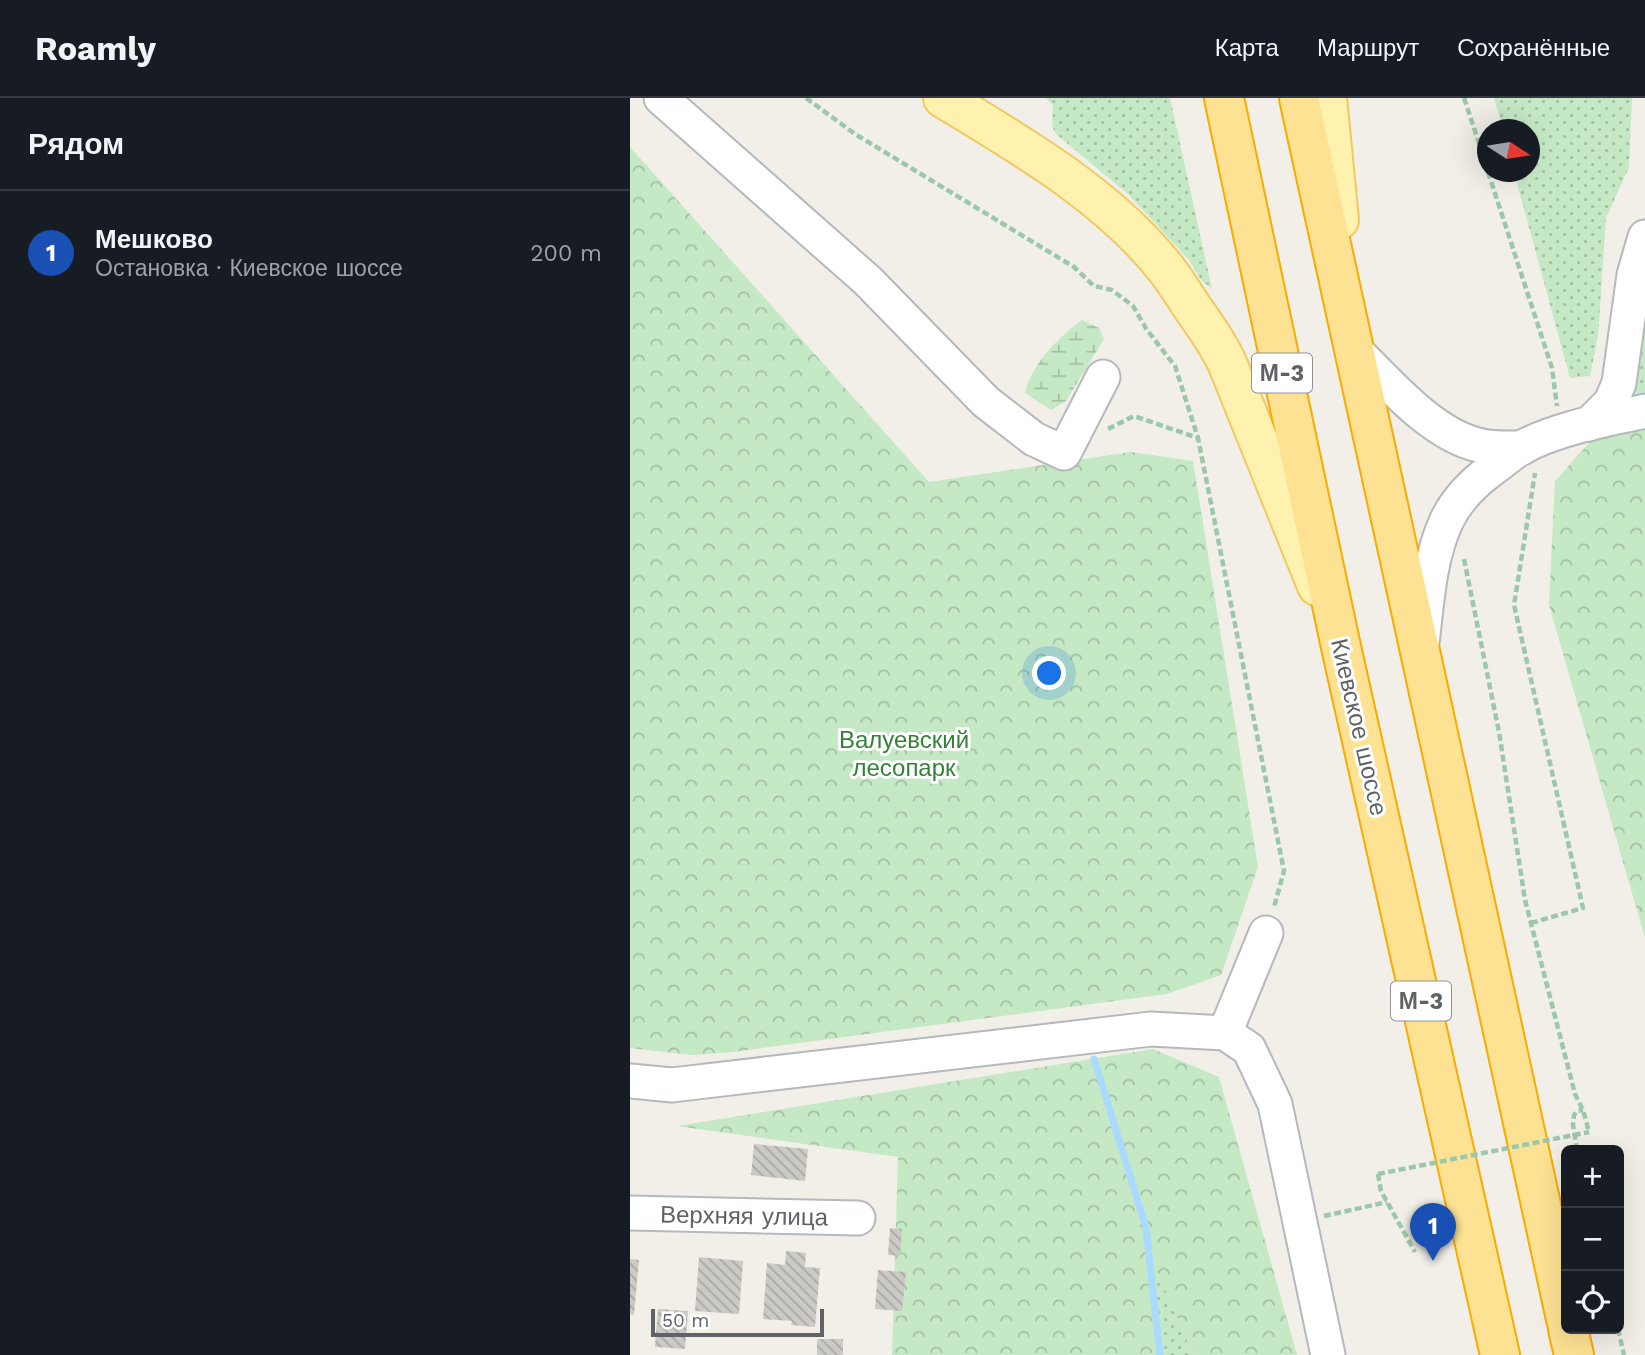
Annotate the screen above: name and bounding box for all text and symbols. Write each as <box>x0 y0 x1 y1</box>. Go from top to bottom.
text: Roamly <box>35 29 156 68</box>
text: Карта <box>1215 34 1279 62</box>
text: Маршрут <box>1317 34 1419 62</box>
text: Сохранённые <box>1457 34 1610 62</box>
north arrow <box>1477 119 1540 182</box>
text: Рядом <box>28 126 124 161</box>
text: Мешково <box>95 224 213 254</box>
text: 1 <box>46 240 56 267</box>
text: 200 m <box>530 240 602 267</box>
text: Остановка · Киевское шоссе <box>95 255 403 282</box>
road number: М-3 <box>1252 354 1312 392</box>
street label: Киевское шоссе <box>1325 636 1393 818</box>
your location <box>1032 656 1066 690</box>
park label: Валуевский лесопарк <box>839 726 969 782</box>
road number: М-3 <box>1391 982 1451 1020</box>
map controls <box>1561 1145 1624 1334</box>
button: + <box>1561 1145 1624 1208</box>
street label: Верхняя улица <box>660 1201 829 1231</box>
pin: 1 <box>1410 1203 1456 1261</box>
button: − <box>1561 1208 1624 1271</box>
button: locate <box>1561 1271 1624 1334</box>
scale bar <box>651 1306 824 1338</box>
text: 50 m <box>662 1309 709 1332</box>

